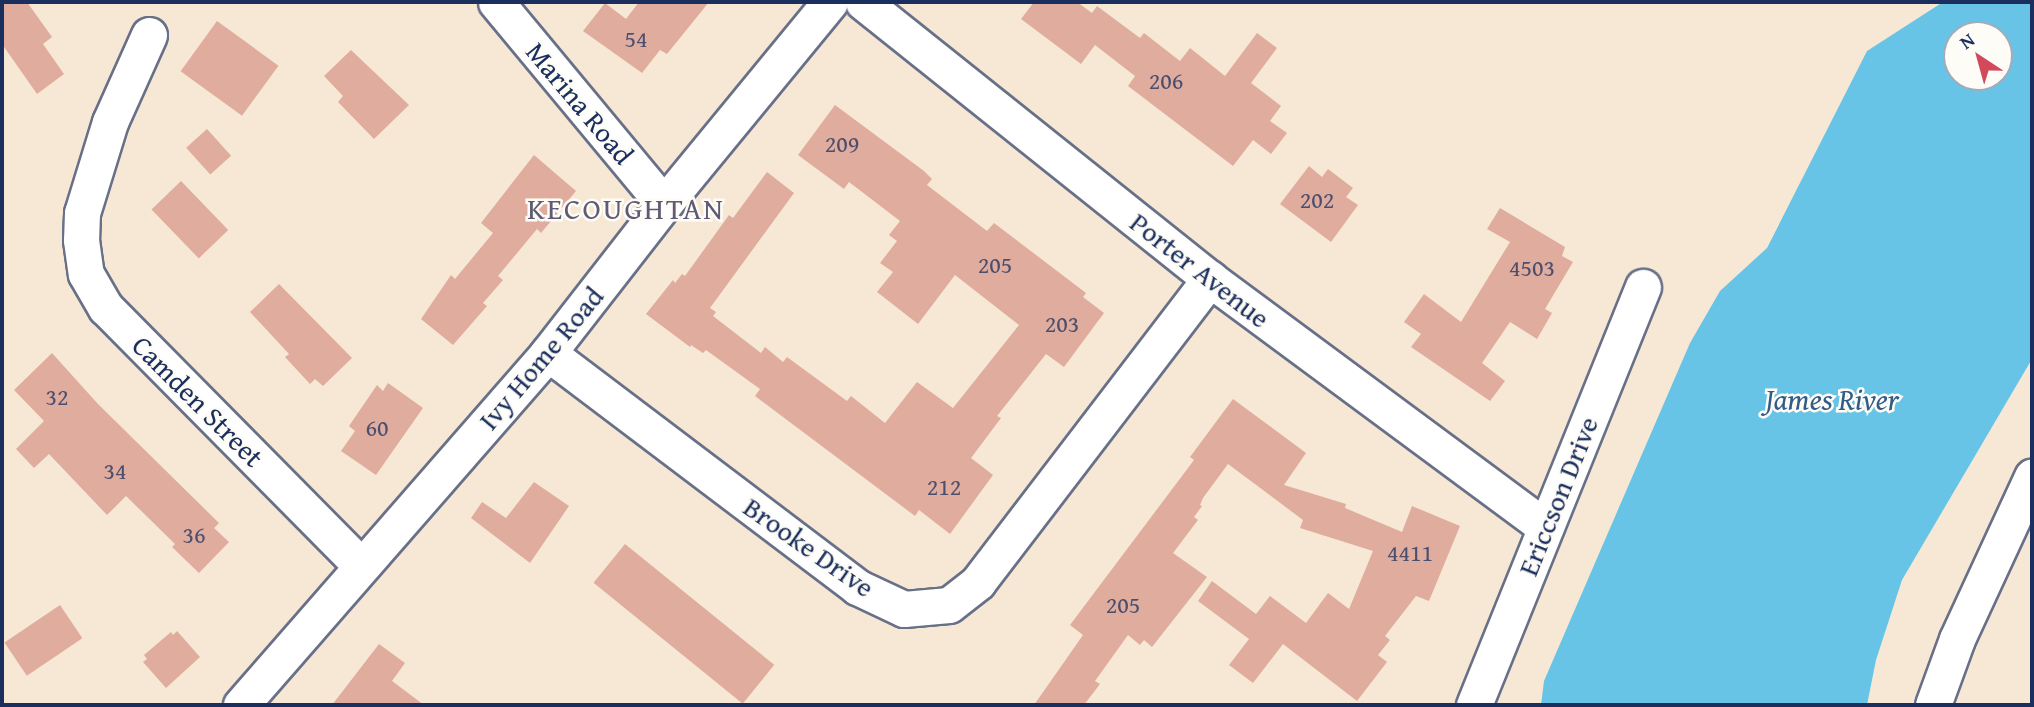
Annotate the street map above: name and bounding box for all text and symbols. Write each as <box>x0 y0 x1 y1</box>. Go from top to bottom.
north arrow <box>1943 21 2013 91</box>
house number: 54 <box>624 25 648 53</box>
text: N <box>1953 26 1980 56</box>
street label: Marina Road <box>519 35 641 171</box>
house number: 206 <box>1149 67 1183 95</box>
house number: 209 <box>825 130 859 158</box>
house number: 202 <box>1300 186 1334 214</box>
district label: KECOUGHTAN <box>528 190 724 226</box>
street label: Porter Avenue <box>1124 205 1276 335</box>
house number: 205 <box>978 251 1012 279</box>
house number: 4503 <box>1509 254 1555 282</box>
street label: Ivy Home Road <box>471 280 611 436</box>
house number: 203 <box>1045 310 1079 338</box>
street label: Camden Street <box>125 328 271 474</box>
water label: James River <box>1765 381 1899 417</box>
house number: 32 <box>45 383 69 411</box>
street label: Ericcson Drive <box>1511 412 1605 580</box>
house number: 60 <box>365 414 389 442</box>
house number: 34 <box>103 457 127 485</box>
house number: 212 <box>927 473 961 501</box>
street label: Brooke Drive <box>737 490 881 604</box>
house number: 36 <box>182 521 206 549</box>
house number: 4411 <box>1387 539 1433 567</box>
house number: 205 <box>1106 591 1140 619</box>

